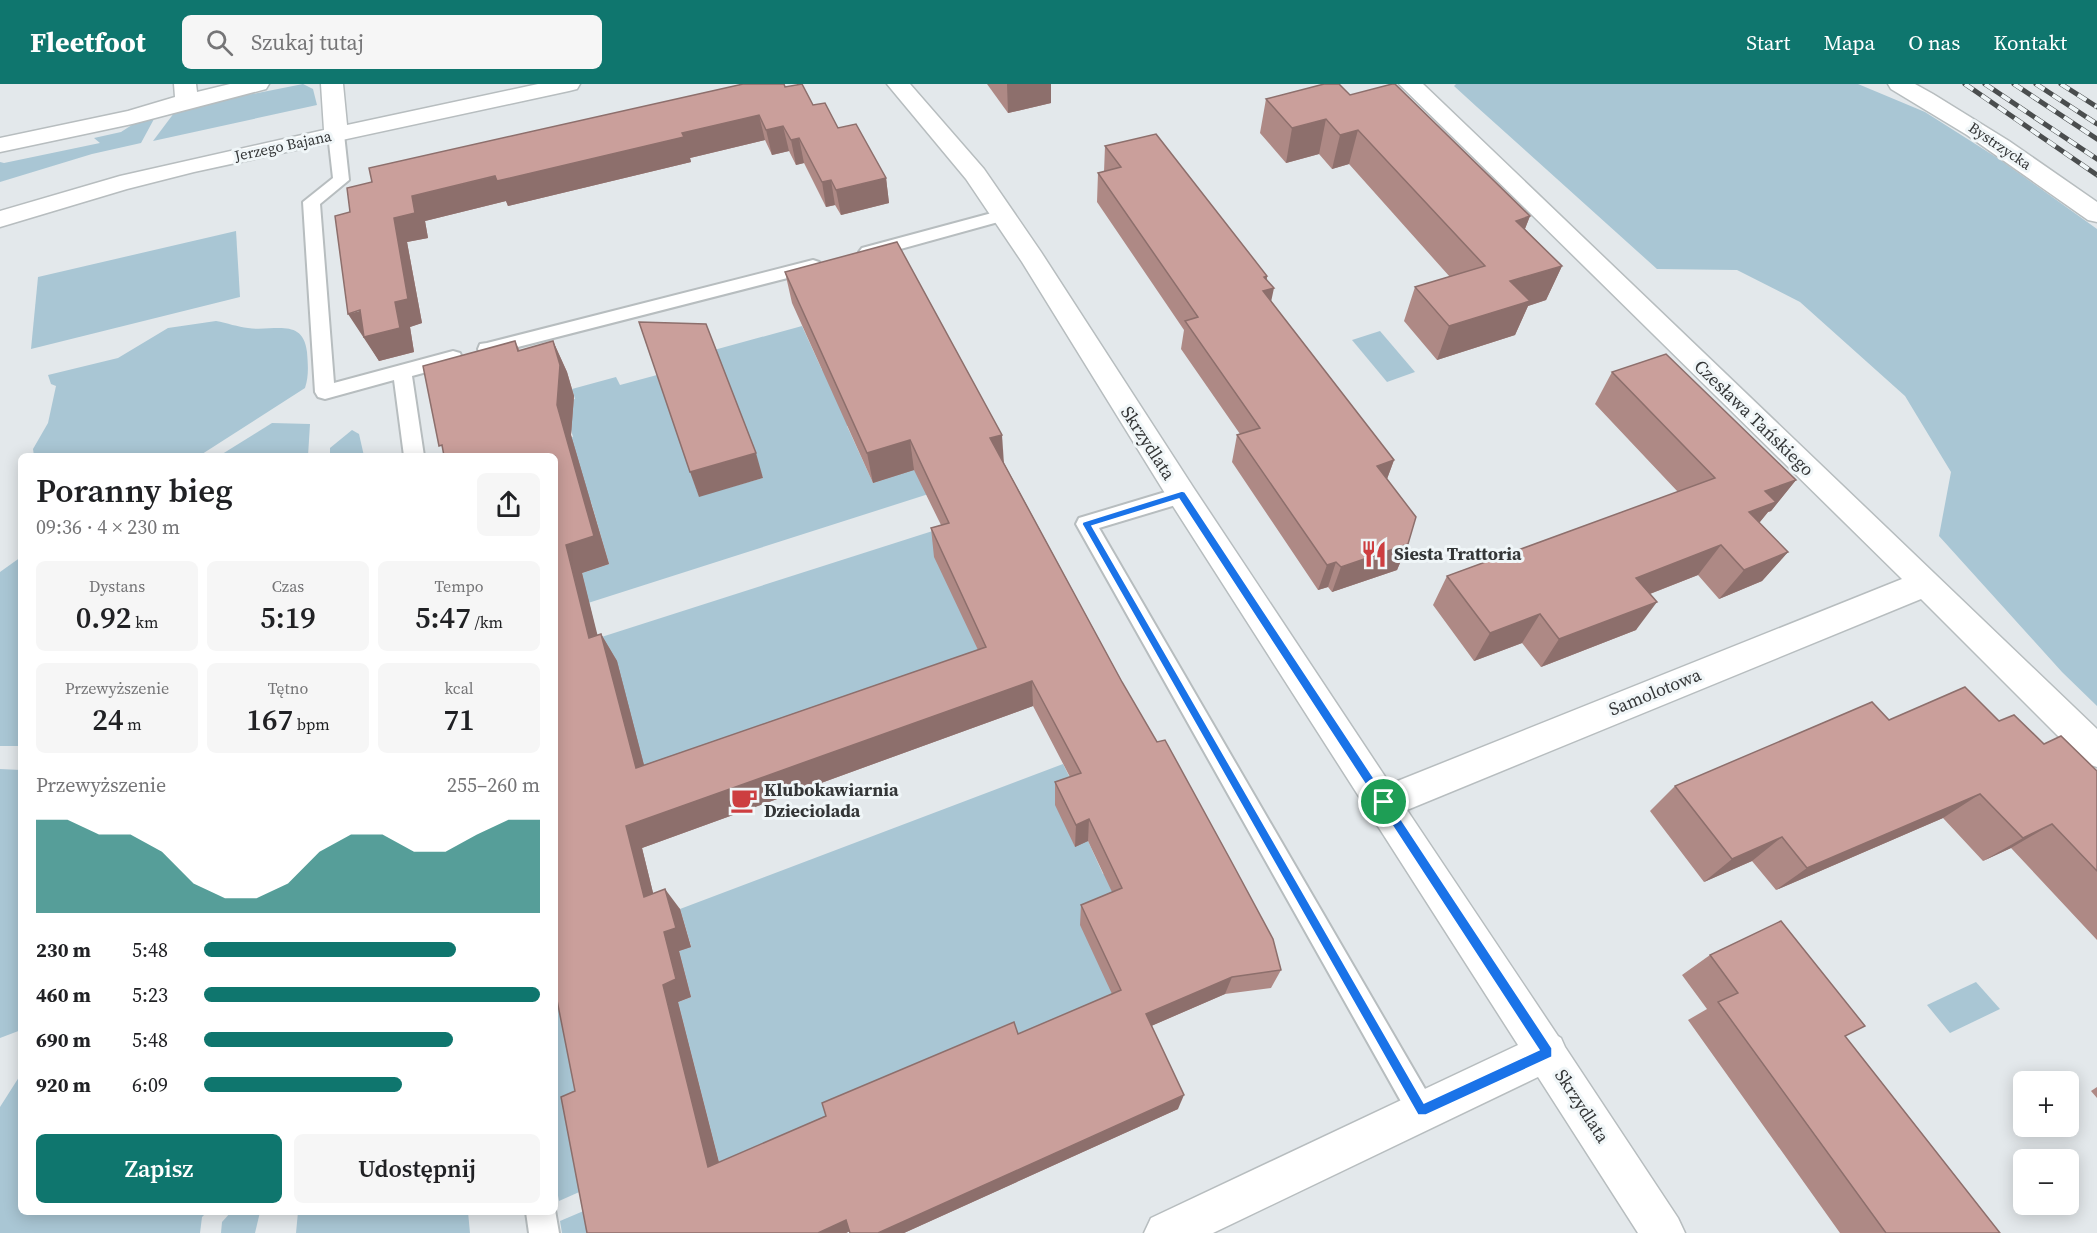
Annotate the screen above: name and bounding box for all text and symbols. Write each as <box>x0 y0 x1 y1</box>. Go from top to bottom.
search box <box>182 15 602 69</box>
text: Fleetfoot <box>30 23 146 61</box>
icon: search <box>203 26 236 59</box>
text: Szukaj tutaj <box>251 27 364 57</box>
text: Start <box>1746 28 1790 57</box>
text: Mapa <box>1823 28 1875 57</box>
text: O nas <box>1908 28 1960 57</box>
text: Kontakt <box>1993 28 2067 57</box>
street label: Bystrzycka <box>1965 117 2036 175</box>
street label: Jerzego Bajana <box>231 125 334 166</box>
street label: Czesława Tańskiego <box>1689 354 1820 482</box>
street label: Skrzydlata <box>1115 401 1182 485</box>
text: Poranny bieg <box>36 468 233 513</box>
button: share <box>477 473 540 536</box>
text: 09:36 · 4 × 230 m <box>36 513 180 541</box>
restaurant icon: Siesta Trattoria <box>1359 539 1389 569</box>
place label: Siesta Trattoria <box>1394 541 1522 566</box>
text: Dystans <box>89 575 145 597</box>
text: Czas <box>272 575 304 597</box>
text: Tempo <box>435 575 484 597</box>
text: 0.92 <box>76 597 131 638</box>
text: 5:19 <box>260 597 316 638</box>
text: 5:47 <box>415 597 471 638</box>
text: km <box>131 611 158 633</box>
text: /km <box>471 611 503 633</box>
street label: Samolotowa <box>1605 661 1706 721</box>
text: Przewyższenie <box>65 677 169 699</box>
text: Tętno <box>268 677 308 699</box>
text: kcal <box>444 677 474 699</box>
text: 24 <box>92 699 124 740</box>
text: 167 <box>246 699 293 740</box>
text: 71 <box>443 699 475 740</box>
text: m <box>124 713 142 735</box>
text: bpm <box>293 713 330 735</box>
text: Przewyższenie <box>36 771 166 799</box>
text: 255–260 m <box>447 771 540 799</box>
pin <box>1358 776 1409 827</box>
place label: Klubokawiarnia Dzieciolada <box>764 777 899 823</box>
cafe icon: Klubokawiarnia Dzieciolada <box>729 785 759 815</box>
icon: arrive <box>1367 785 1400 818</box>
text: 230 m <box>36 936 91 964</box>
text: 5:48 <box>132 936 168 964</box>
text: 460 m <box>36 981 91 1009</box>
text: 5:23 <box>132 981 168 1009</box>
text: 690 m <box>36 1026 91 1054</box>
text: 5:48 <box>132 1026 168 1054</box>
street label: Skrzydlata <box>1549 1064 1616 1148</box>
text: 920 m <box>36 1071 91 1099</box>
text: 6:09 <box>132 1071 168 1099</box>
map controls <box>2013 1071 2079 1215</box>
button: + <box>2013 1071 2079 1137</box>
button: Zapisz <box>36 1134 282 1203</box>
button: Udostępnij <box>294 1134 540 1203</box>
button: − <box>2013 1149 2079 1215</box>

